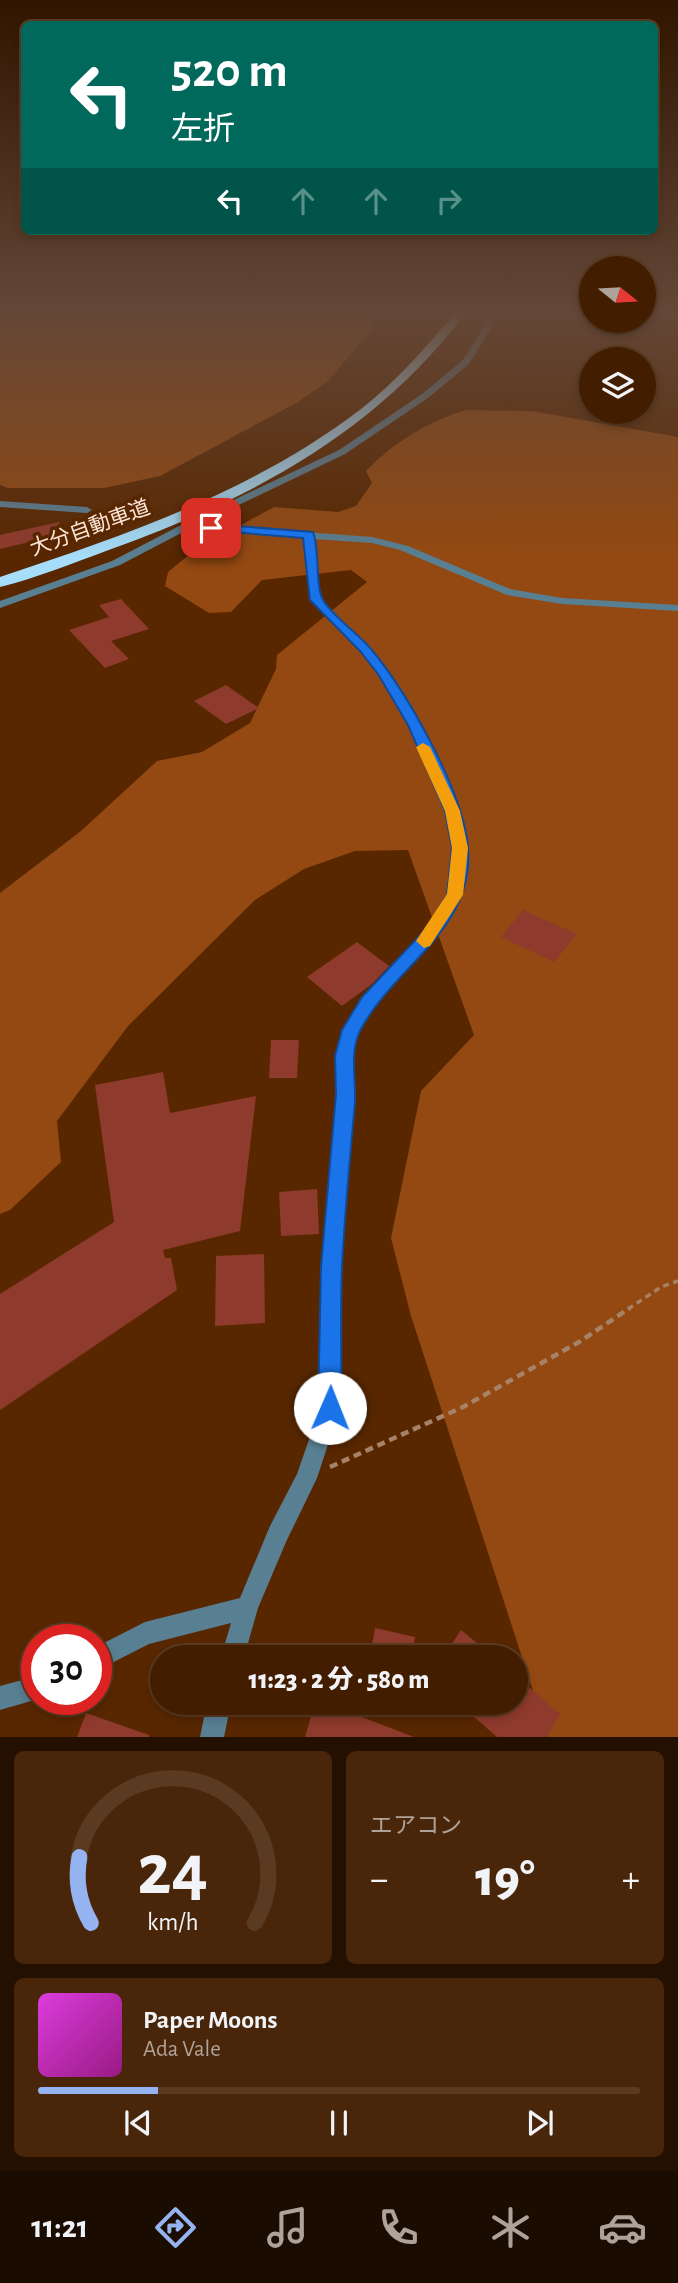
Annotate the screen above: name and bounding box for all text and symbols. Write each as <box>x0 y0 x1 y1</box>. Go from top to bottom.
text: 520 m <box>171 47 288 96</box>
icon: left <box>56 49 147 140</box>
text: 左折 <box>171 113 235 145</box>
icon: left <box>211 182 249 220</box>
icon: ahead <box>284 182 322 220</box>
icon: ahead <box>357 182 395 220</box>
icon: right <box>430 182 468 220</box>
north arrow <box>579 256 656 332</box>
map controls <box>579 256 656 424</box>
button: layers <box>579 347 656 424</box>
street label: 大分自動車道 <box>27 496 153 559</box>
pin <box>181 498 241 558</box>
icon: arrive <box>192 509 230 547</box>
position arrow <box>293 1371 367 1445</box>
speed limit sign: 30 <box>21 1624 112 1715</box>
text: 11:23 · 2 分 · 580 m <box>249 1667 429 1693</box>
text: エアコン <box>370 1815 462 1838</box>
text: 24 <box>138 1836 208 1909</box>
text: 19° <box>475 1853 535 1905</box>
text: − <box>370 1861 388 1899</box>
text: + <box>622 1861 640 1899</box>
text: km/h <box>147 1910 199 1935</box>
text: Paper Moons <box>143 2007 278 2033</box>
text: Ada Vale <box>143 2038 221 2061</box>
icon: previous <box>119 2104 157 2142</box>
icon: pause <box>320 2104 358 2142</box>
icon: next <box>521 2104 559 2142</box>
icon: directions <box>151 2203 200 2252</box>
icon: music <box>263 2203 312 2252</box>
icon: phone <box>374 2203 423 2252</box>
icon: climate <box>486 2203 535 2252</box>
icon: car <box>598 2203 647 2252</box>
text: 11:21 <box>31 2211 88 2243</box>

